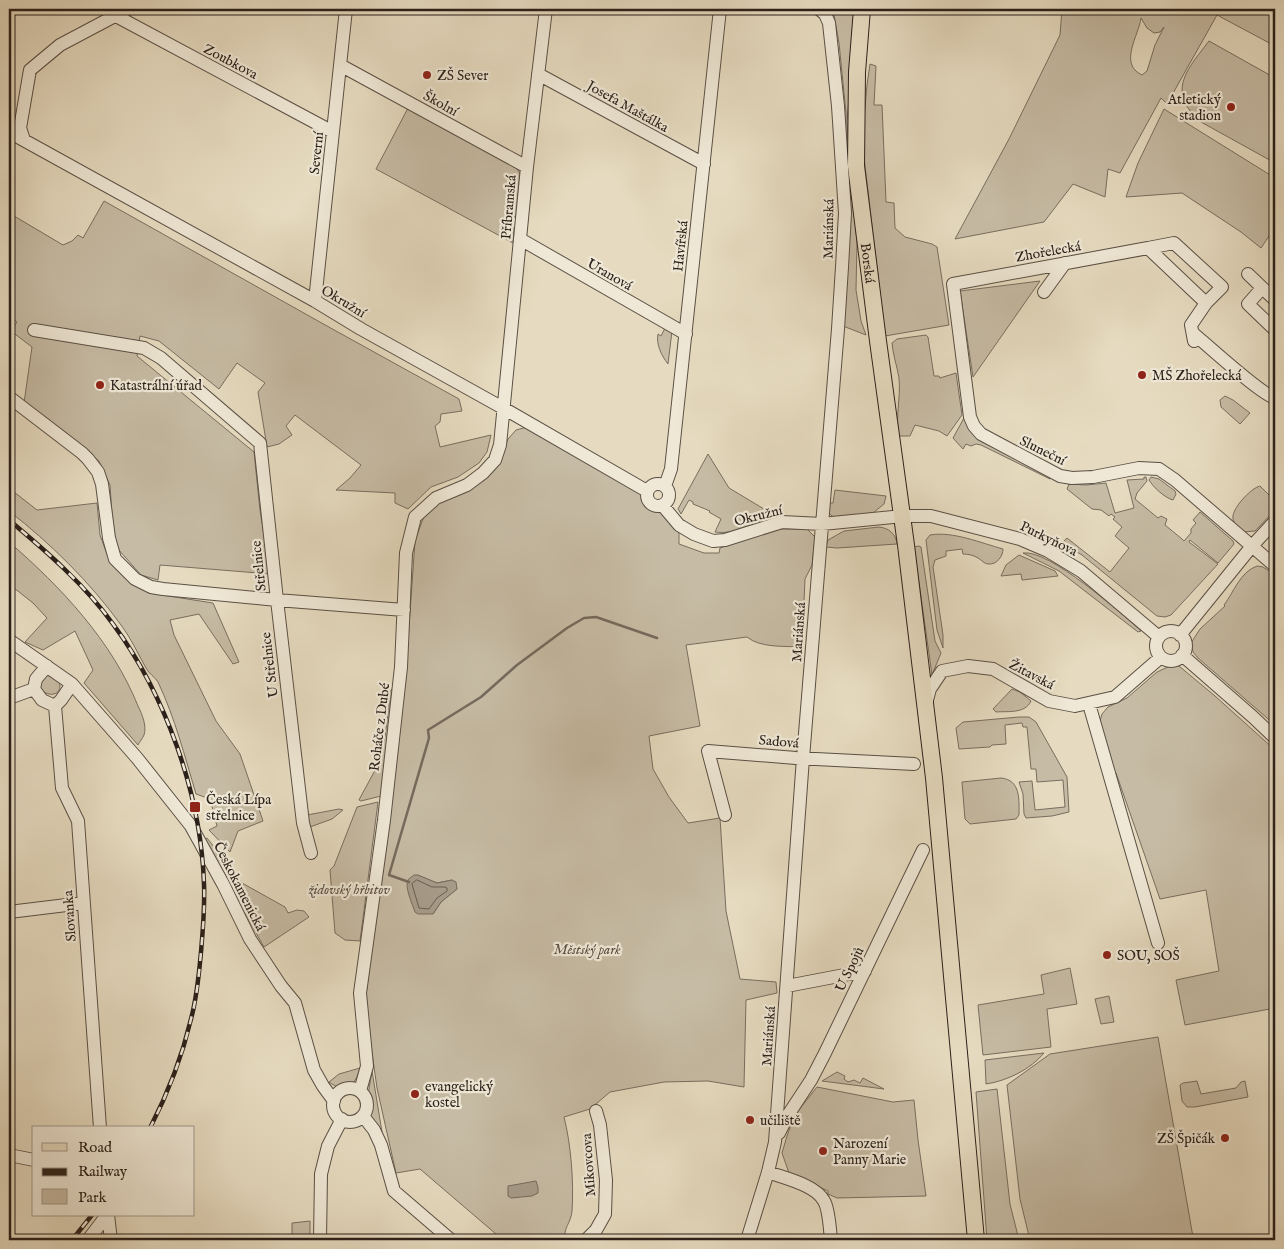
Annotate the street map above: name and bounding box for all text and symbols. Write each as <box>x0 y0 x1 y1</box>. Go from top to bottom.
street label: Zoubkova <box>200 40 262 84</box>
place label: ZŠ Sever <box>437 66 488 85</box>
marker: ZŠ Sever <box>421 69 433 81</box>
street label: Josefa Maštálka <box>582 76 672 137</box>
street label: Školní <box>420 86 463 121</box>
place label: Atletický stadion <box>1167 91 1222 125</box>
marker: Atletický stadion <box>1225 101 1237 113</box>
street label: Severní <box>306 130 328 175</box>
street label: Příbramská <box>497 173 521 240</box>
street label: Mariánská <box>819 198 839 259</box>
street label: Havířská <box>669 219 693 273</box>
street label: Zhořelecká <box>1014 237 1083 267</box>
street label: Borská <box>856 242 879 285</box>
street label: Uranová <box>583 255 636 296</box>
street label: Okružní <box>318 281 370 323</box>
place label: MŠ Zhořelecká <box>1152 366 1242 385</box>
marker: MŠ Zhořelecká <box>1136 369 1148 381</box>
place label: Katastrální úřad <box>110 377 202 395</box>
marker: Katastrální úřad <box>94 379 106 391</box>
street label: Sluneční <box>1016 432 1070 470</box>
street label: Okružní <box>732 501 785 531</box>
street label: Purkyňova <box>1017 517 1081 561</box>
street label: Střelnice <box>247 539 271 592</box>
street label: Mariánská <box>788 601 810 663</box>
street label: U Střelnice <box>257 631 283 699</box>
street label: Žitavská <box>1006 655 1058 695</box>
street label: Roháče z Dubé <box>366 681 394 772</box>
street label: Sadová <box>758 731 801 753</box>
place label: Česká Lípa střelnice <box>206 790 272 825</box>
marker: Česká Lípa střelnice <box>188 800 202 814</box>
street label: Českokamenická <box>209 838 271 935</box>
park label: židovský hřbitov <box>308 881 390 899</box>
street label: Slovanka <box>59 889 81 942</box>
park label: Městský park <box>553 941 621 959</box>
street label: U Spojů <box>831 944 868 995</box>
place label: SOU, SOŠ <box>1117 946 1180 965</box>
marker: SOU, SOŠ <box>1101 949 1113 961</box>
street label: Mariánská <box>758 1005 780 1067</box>
place label: evangelický kostel <box>425 1078 493 1112</box>
marker: evangelický kostel <box>409 1088 421 1100</box>
place label: učiliště <box>760 1112 801 1130</box>
marker: učiliště <box>744 1114 756 1126</box>
legend <box>32 1126 195 1216</box>
place label: ZŠ Špičák <box>1157 1129 1216 1148</box>
street label: Mikovcova <box>578 1132 600 1197</box>
marker: ZŠ Špičák <box>1219 1132 1231 1144</box>
place label: Narození Panny Marie <box>833 1135 907 1169</box>
text: Road <box>78 1138 113 1157</box>
marker: Narození Panny Marie <box>817 1145 829 1157</box>
text: Railway <box>78 1162 128 1181</box>
text: Park <box>78 1188 108 1207</box>

